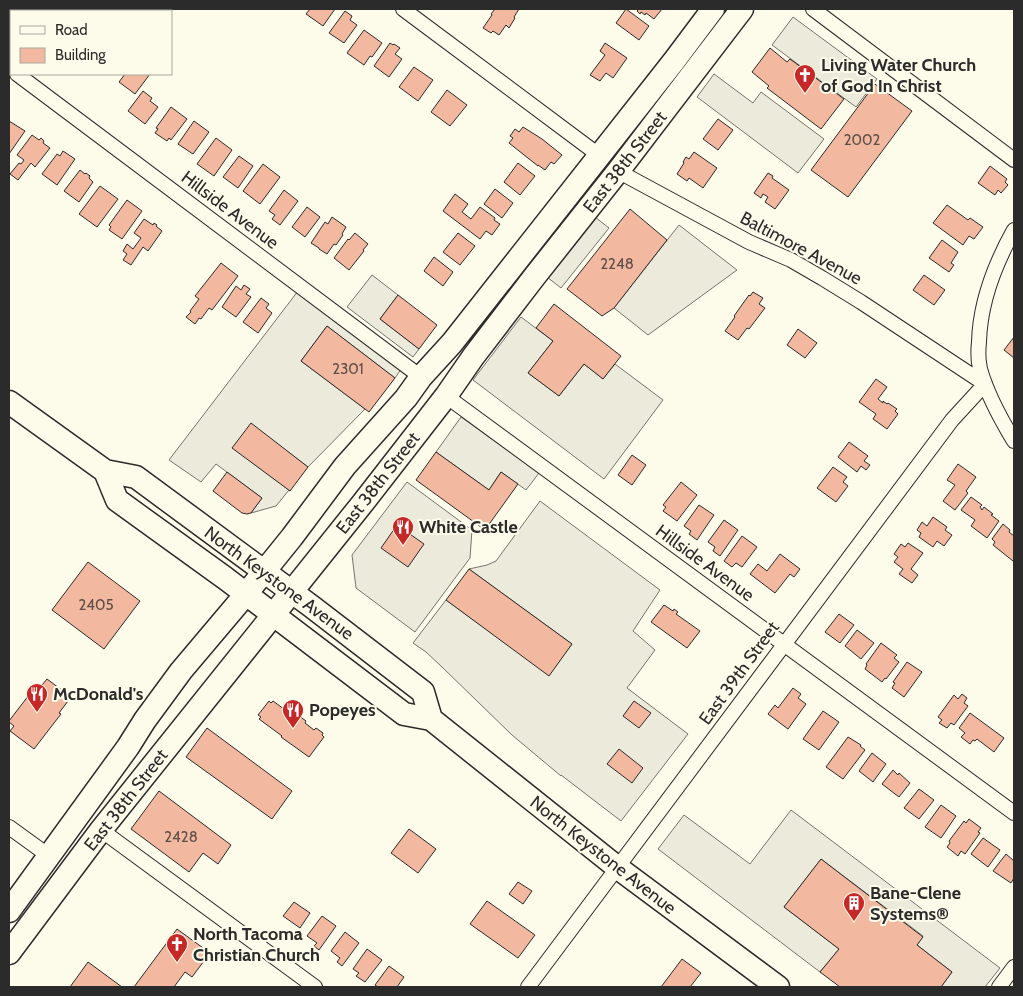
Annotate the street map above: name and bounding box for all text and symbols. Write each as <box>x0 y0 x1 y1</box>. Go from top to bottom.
legend <box>10 10 172 75</box>
text: Road <box>55 21 88 39</box>
text: Building <box>55 46 106 64</box>
place label: Living Water Church of God In Christ <box>821 54 976 97</box>
church icon: Living Water Church of God In Christ <box>793 63 817 94</box>
street label: East 38th Street <box>578 107 672 217</box>
house number: 2002 <box>844 131 880 149</box>
street label: Hillside Avenue <box>177 166 283 254</box>
street label: Baltimore Avenue <box>736 207 866 289</box>
house number: 2248 <box>600 255 634 273</box>
house number: 2301 <box>332 360 364 378</box>
street label: East 38th Street <box>331 428 425 538</box>
restaurant icon: White Castle <box>391 515 415 546</box>
place label: White Castle <box>419 516 518 538</box>
street label: Hillside Avenue <box>651 520 759 606</box>
street label: North Keystone Avenue <box>200 521 358 645</box>
house number: 2405 <box>78 596 114 614</box>
street label: East 39th Street <box>694 617 784 729</box>
restaurant icon: McDonald's <box>25 682 49 713</box>
place label: McDonald's <box>53 683 144 705</box>
restaurant icon: Popeyes <box>281 698 305 729</box>
place label: Popeyes <box>309 699 376 721</box>
street label: East 38th Street <box>79 745 173 855</box>
street label: North Keystone Avenue <box>526 791 680 919</box>
house number: 2428 <box>164 828 198 846</box>
place label: Bane-Clene Systems® <box>870 882 961 925</box>
building icon: Bane-Clene Systems® <box>842 891 866 922</box>
place label: North Tacoma Christian Church <box>193 923 320 966</box>
church icon: North Tacoma Christian Church <box>165 932 189 963</box>

